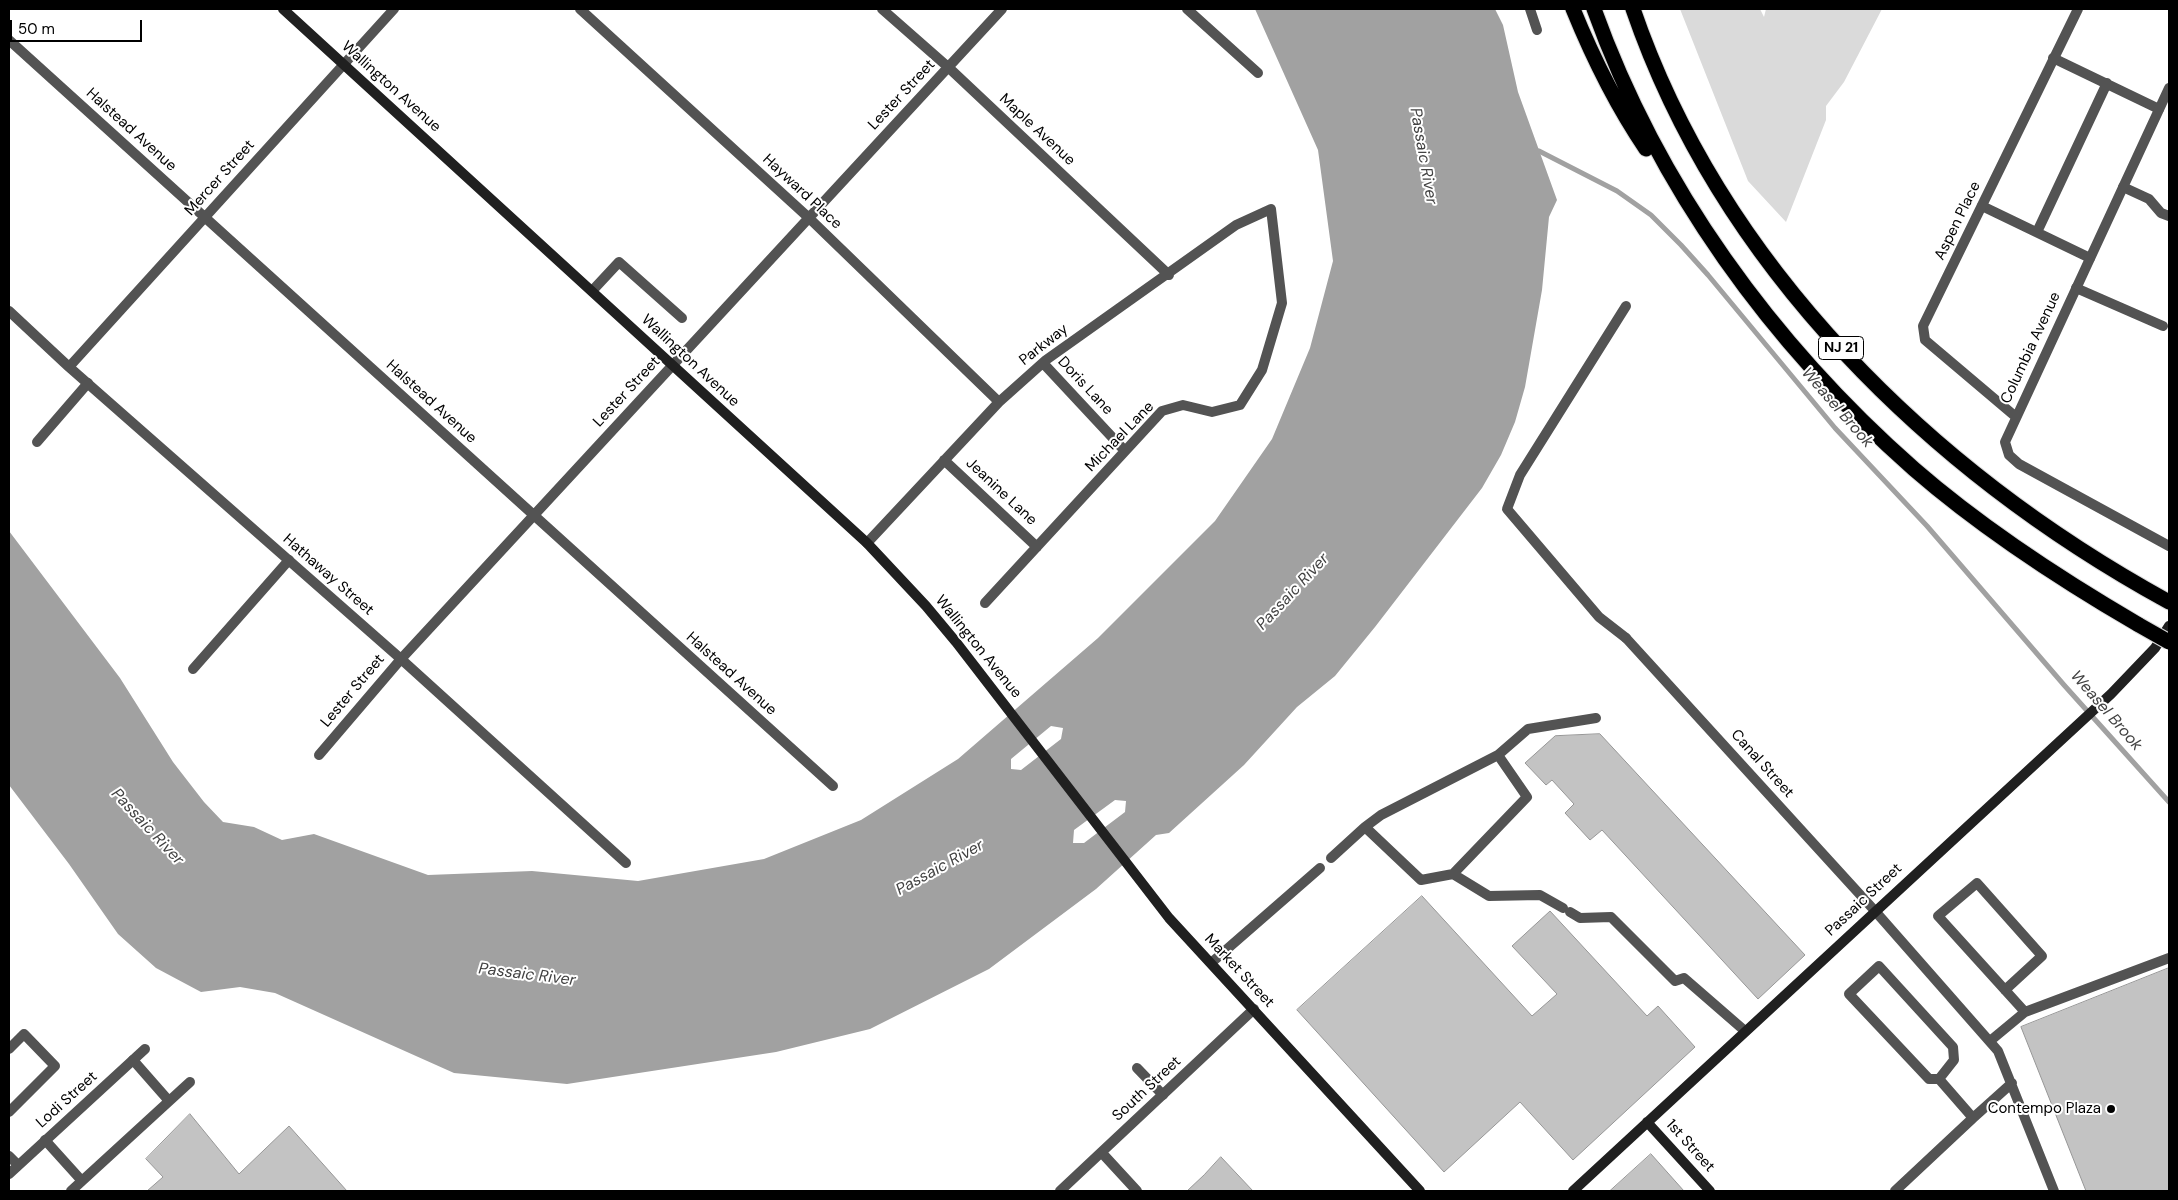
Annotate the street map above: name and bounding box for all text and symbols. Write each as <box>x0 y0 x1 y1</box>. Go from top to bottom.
scale bar <box>12 10 145 42</box>
text: 50 m <box>18 19 55 39</box>
street label: Wallington Avenue <box>338 38 444 136</box>
street label: Lester Street <box>865 56 939 134</box>
street label: Halstead Avenue <box>82 85 180 175</box>
street label: Maple Avenue <box>995 90 1079 170</box>
water label: Passaic River <box>1405 106 1441 206</box>
street label: Mercer Street <box>181 136 259 220</box>
street label: Hayward Place <box>759 151 845 233</box>
street label: Aspen Place <box>1931 179 1985 263</box>
street label: Columbia Avenue <box>1997 289 2065 407</box>
street label: Wallington Avenue <box>637 311 743 411</box>
street label: Parkway <box>1016 320 1072 370</box>
road number: NJ 21 <box>1818 336 1864 359</box>
street label: Lester Street <box>590 353 664 431</box>
street label: Doris Lane <box>1053 353 1117 419</box>
street label: Halstead Avenue <box>382 357 480 447</box>
water label: Weasel Brook <box>1797 364 1877 452</box>
street label: Michael Lane <box>1082 398 1158 476</box>
street label: Jeanine Lane <box>962 454 1040 530</box>
street label: Hathaway Street <box>279 531 377 619</box>
water label: Passaic River <box>1253 550 1333 634</box>
street label: Wallington Avenue <box>931 592 1025 702</box>
street label: Halstead Avenue <box>682 629 780 719</box>
street label: Lester Street <box>317 651 389 731</box>
water label: Weasel Brook <box>2066 667 2146 755</box>
street label: Canal Street <box>1727 726 1797 802</box>
water label: Passaic River <box>107 785 187 869</box>
water label: Passaic River <box>893 836 987 900</box>
street label: Passaic Street <box>1822 860 1906 940</box>
street label: Market Street <box>1200 930 1278 1012</box>
water label: Passaic River <box>477 960 577 990</box>
street label: South Street <box>1109 1053 1185 1125</box>
street label: Lodi Street <box>33 1068 101 1132</box>
place label: Contempo Plaza <box>1988 1100 2101 1118</box>
marker: Contempo Plaza <box>2105 1103 2117 1115</box>
street label: 1st Street <box>1662 1116 1718 1176</box>

